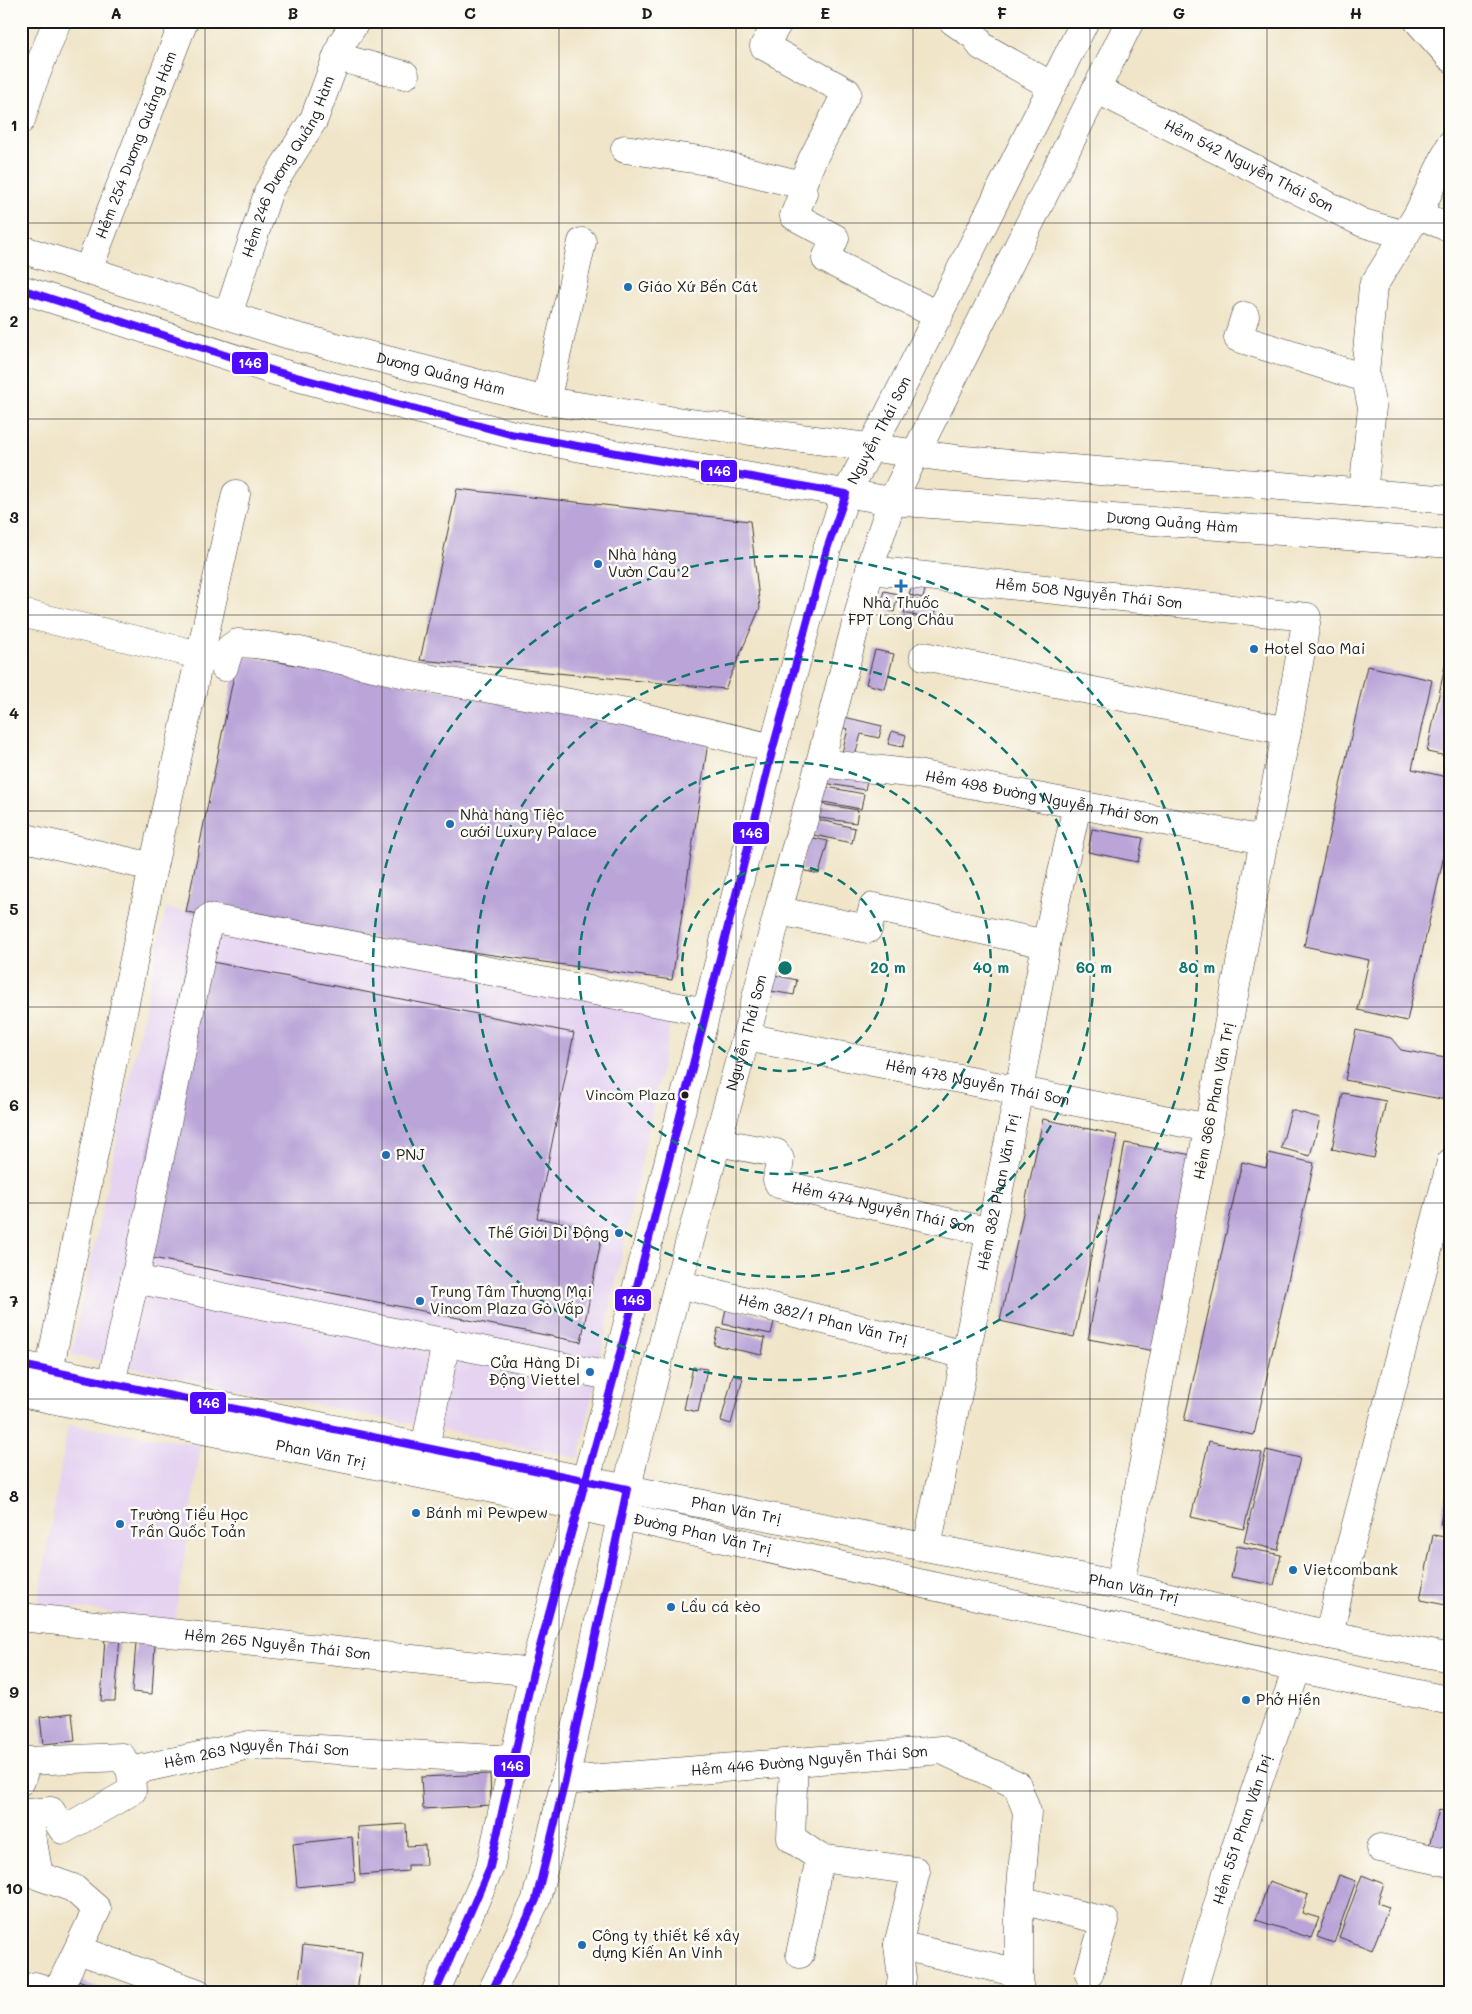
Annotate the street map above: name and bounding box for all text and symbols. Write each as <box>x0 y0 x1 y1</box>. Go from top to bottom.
text: A <box>110 2 122 23</box>
text: B <box>288 2 298 23</box>
text: C <box>464 2 476 23</box>
text: D <box>641 2 653 23</box>
text: E <box>820 2 830 23</box>
text: F <box>997 2 1007 23</box>
text: G <box>1173 2 1185 23</box>
text: H <box>1350 2 1362 23</box>
street label: Hẻm 254 Dương Quảng Hàm <box>90 48 181 241</box>
street label: Hẻm 246 Dương Quảng Hàm <box>237 72 338 260</box>
text: 1 <box>10 114 18 135</box>
street label: Hẻm 542 Nguyễn Thái Sơn <box>1161 114 1337 216</box>
place label: Giáo Xứ Bến Cát <box>638 276 758 296</box>
marker: Giáo Xứ Bến Cát <box>622 281 634 293</box>
text: 2 <box>10 310 19 331</box>
street label: Dương Quảng Hàm <box>374 347 508 399</box>
line badge: 146 <box>231 351 269 375</box>
text: 146 <box>238 353 262 372</box>
street label: Nguyễn Thái Sơn <box>842 372 915 488</box>
line badge: 146 <box>700 459 738 483</box>
text: 146 <box>707 461 731 480</box>
text: 3 <box>9 506 19 527</box>
street label: Dương Quảng Hàm <box>1105 507 1239 537</box>
place label: Nhà hàng Vườn Cau 2 <box>608 544 689 581</box>
marker: Nhà hàng Vườn Cau 2 <box>592 558 604 570</box>
street label: Hẻm 508 Nguyễn Thái Sơn <box>994 573 1183 613</box>
marker: Nhà Thuốc FPT Long Châu <box>895 580 907 592</box>
place label: Nhà Thuốc FPT Long Châu <box>848 592 954 629</box>
place label: Hotel Sao Mai <box>1264 638 1365 658</box>
marker: Hotel Sao Mai <box>1248 643 1260 655</box>
text: 4 <box>9 702 19 723</box>
street label: Hẻm 498 Đường Nguyễn Thái Sơn <box>924 765 1161 829</box>
place label: Nhà hàng Tiệc cưới Luxury Palace <box>460 804 597 841</box>
marker: Nhà hàng Tiệc cưới Luxury Palace <box>444 818 456 830</box>
line badge: 146 <box>732 821 770 845</box>
text: 146 <box>739 823 763 842</box>
text: 5 <box>9 898 19 919</box>
text: 20 m <box>870 957 906 977</box>
text: 40 m <box>973 957 1009 977</box>
text: 60 m <box>1076 957 1112 977</box>
text: 80 m <box>1179 957 1215 977</box>
centre of rings <box>776 959 794 977</box>
street label: Nguyễn Thái Sơn <box>721 972 771 1093</box>
street label: Hẻm 366 Phan Văn Trị <box>1188 1020 1238 1181</box>
street label: Hẻm 478 Nguyễn Thái Sơn <box>884 1054 1072 1109</box>
place label: Vincom Plaza <box>585 1085 676 1104</box>
marker: Vincom Plaza <box>680 1090 690 1100</box>
text: 6 <box>9 1094 19 1115</box>
street label: Hẻm 382 Phan Văn Trị <box>972 1112 1023 1272</box>
place label: PNJ <box>396 1144 425 1164</box>
marker: PNJ <box>380 1149 392 1161</box>
street label: Hẻm 474 Nguyễn Thái Sơn <box>790 1176 977 1237</box>
place label: Thế Giới Di Động <box>488 1222 609 1242</box>
marker: Thế Giới Di Động <box>613 1227 625 1239</box>
place label: Trung Tâm Thương Mại Vincom Plaza Gò Vấp <box>430 1281 592 1318</box>
line badge: 146 <box>614 1288 652 1312</box>
street label: Hẻm 382/1 Phan Văn Trị <box>736 1288 910 1349</box>
text: 7 <box>10 1290 19 1311</box>
text: 146 <box>621 1290 645 1309</box>
marker: Trung Tâm Thương Mại Vincom Plaza Gò Vấp <box>414 1295 426 1307</box>
place label: Cửa Hàng Di Động Viettel <box>489 1352 580 1389</box>
marker: Cửa Hàng Di Động Viettel <box>584 1366 596 1378</box>
line badge: 146 <box>189 1391 227 1415</box>
text: 146 <box>196 1393 220 1412</box>
street label: Phan Văn Trị <box>274 1434 368 1472</box>
text: 8 <box>9 1485 19 1506</box>
street label: Phan Văn Trị <box>690 1491 783 1528</box>
place label: Bánh mì Pewpew <box>426 1502 548 1522</box>
place label: Trường Tiểu Học Trần Quốc Toản <box>130 1504 249 1541</box>
marker: Bánh mì Pewpew <box>410 1507 422 1519</box>
street label: Đường Phan Văn Trị <box>632 1508 774 1559</box>
marker: Trường Tiểu Học Trần Quốc Toản <box>114 1518 126 1530</box>
place label: Vietcombank <box>1303 1559 1398 1579</box>
marker: Vietcombank <box>1287 1564 1299 1576</box>
street label: Phan Văn Trị <box>1087 1568 1181 1608</box>
place label: Lẩu cá kèo <box>681 1596 760 1616</box>
marker: Lẩu cá kèo <box>665 1601 677 1613</box>
street label: Hẻm 265 Nguyễn Thái Sơn <box>183 1624 372 1664</box>
text: 9 <box>9 1681 19 1702</box>
place label: Phở Hiền <box>1256 1689 1320 1709</box>
marker: Phở Hiền <box>1240 1694 1252 1706</box>
street label: Hẻm 263 Nguyễn Thái Sơn <box>162 1734 350 1773</box>
street label: Hẻm 446 Đường Nguyễn Thái Sơn <box>690 1740 928 1780</box>
street label: Hẻm 551 Phan Văn Trị <box>1207 1751 1276 1907</box>
line badge: 146 <box>493 1754 531 1778</box>
text: 146 <box>500 1756 524 1775</box>
text: 10 <box>5 1877 23 1898</box>
place label: Công ty thiết kế xây dựng Kiến An Vinh <box>592 1925 740 1962</box>
marker: Công ty thiết kế xây dựng Kiến An Vinh <box>576 1939 588 1951</box>

